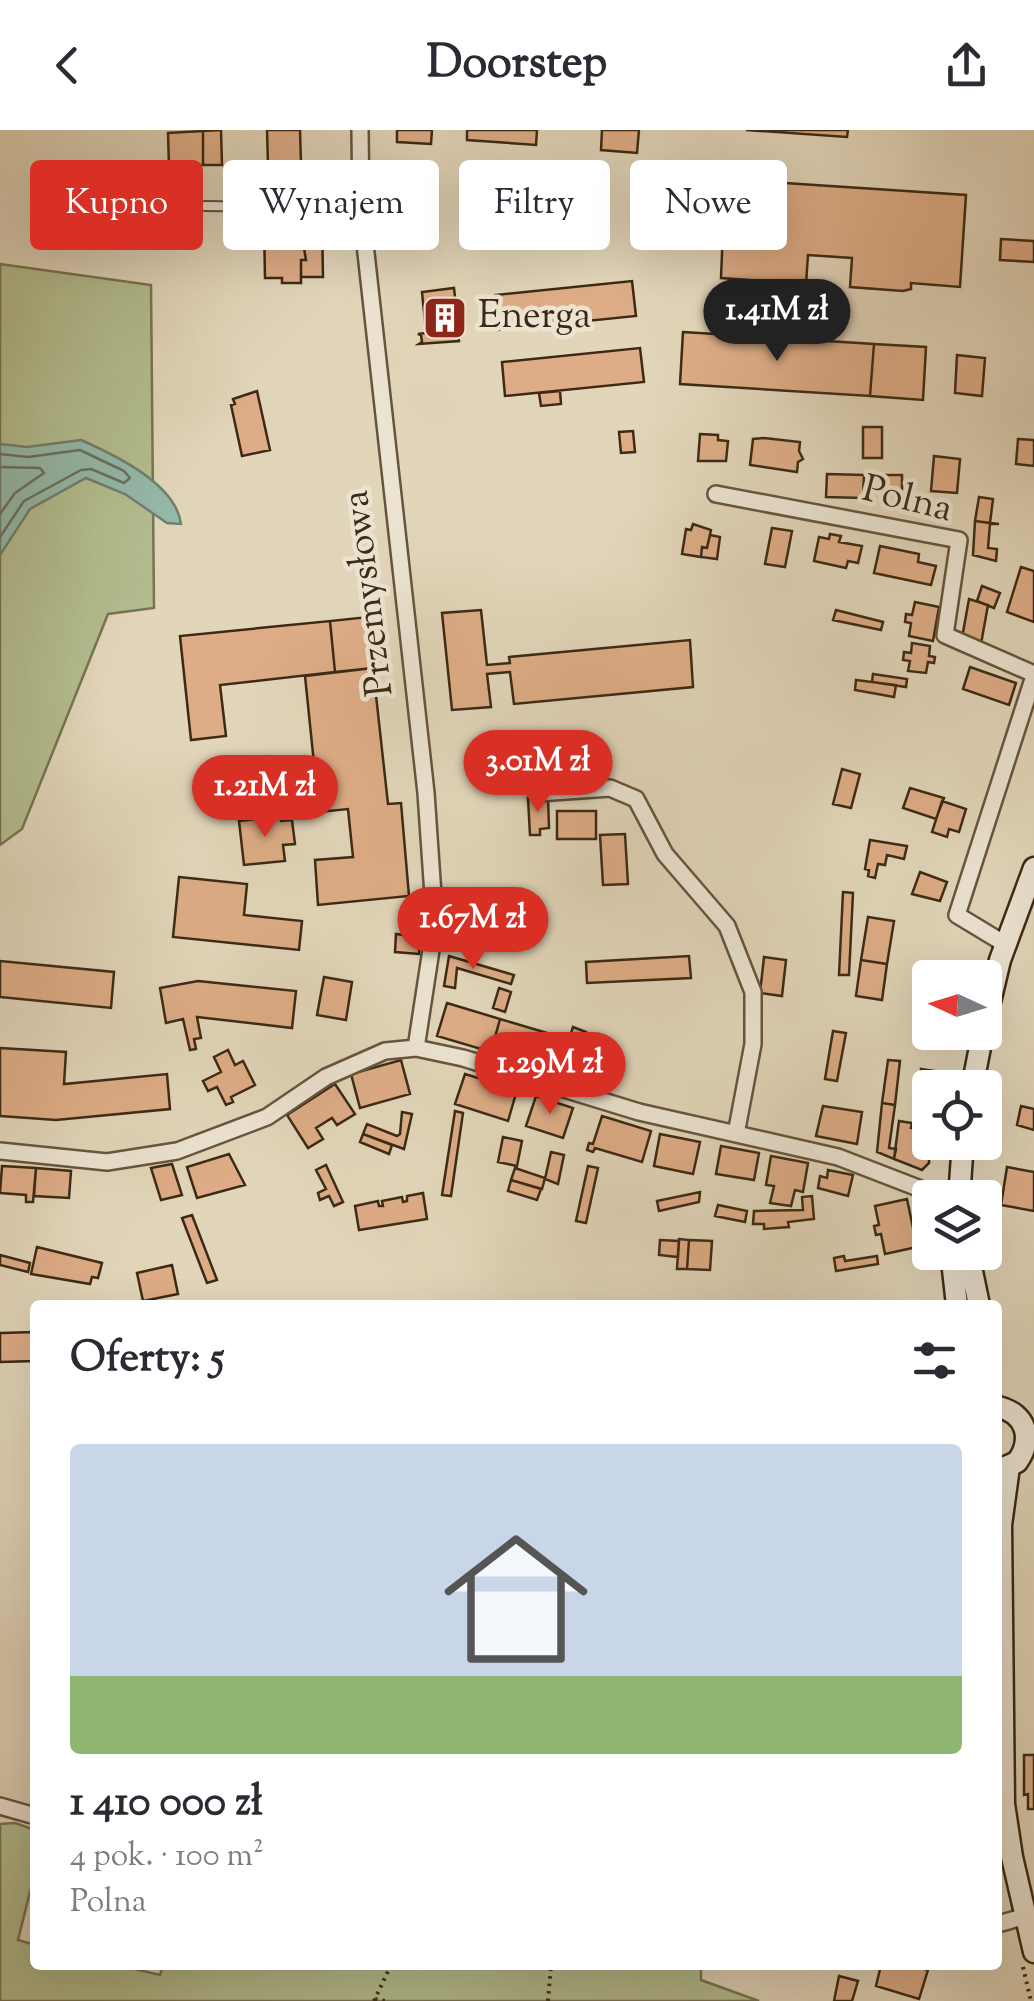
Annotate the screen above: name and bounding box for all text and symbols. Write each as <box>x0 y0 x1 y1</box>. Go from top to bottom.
text: Doorstep <box>427 33 607 98</box>
icon: back <box>40 38 95 93</box>
icon: share <box>939 38 994 93</box>
chip: Kupno <box>30 160 203 250</box>
chip: Wynajem <box>223 160 439 250</box>
chip: Filtry <box>459 160 610 250</box>
chip: Nowe <box>630 160 787 250</box>
pin: 1.41M zł <box>674 279 880 364</box>
text: 1.41M zł <box>725 288 829 334</box>
place label: Energa <box>478 291 591 345</box>
building icon: Energa <box>422 295 468 341</box>
street label: Polna <box>856 464 958 538</box>
street label: Przemysłowa <box>331 487 409 699</box>
pin: 3.01M zł <box>435 730 641 815</box>
text: 3.01M zł <box>486 739 590 785</box>
pin: 1.21M zł <box>162 755 368 840</box>
text: 1.21M zł <box>214 764 316 810</box>
pin: 1.67M zł <box>370 887 576 972</box>
text: 1.67M zł <box>419 896 527 942</box>
north arrow <box>912 960 1002 1050</box>
map controls <box>912 960 1002 1270</box>
pin: 1.29M zł <box>447 1032 653 1117</box>
text: 1.29M zł <box>497 1041 603 1087</box>
button: locate <box>912 1070 1002 1160</box>
button: layers <box>912 1180 1002 1270</box>
text: Oferty: 5 <box>70 1330 224 1390</box>
icon: filters <box>907 1333 962 1388</box>
icon: home <box>426 1509 606 1689</box>
text: 1 410 000 zł <box>70 1774 263 1834</box>
text: 4 pok. · 100 m² <box>70 1834 264 1880</box>
text: Polna <box>70 1880 147 1926</box>

